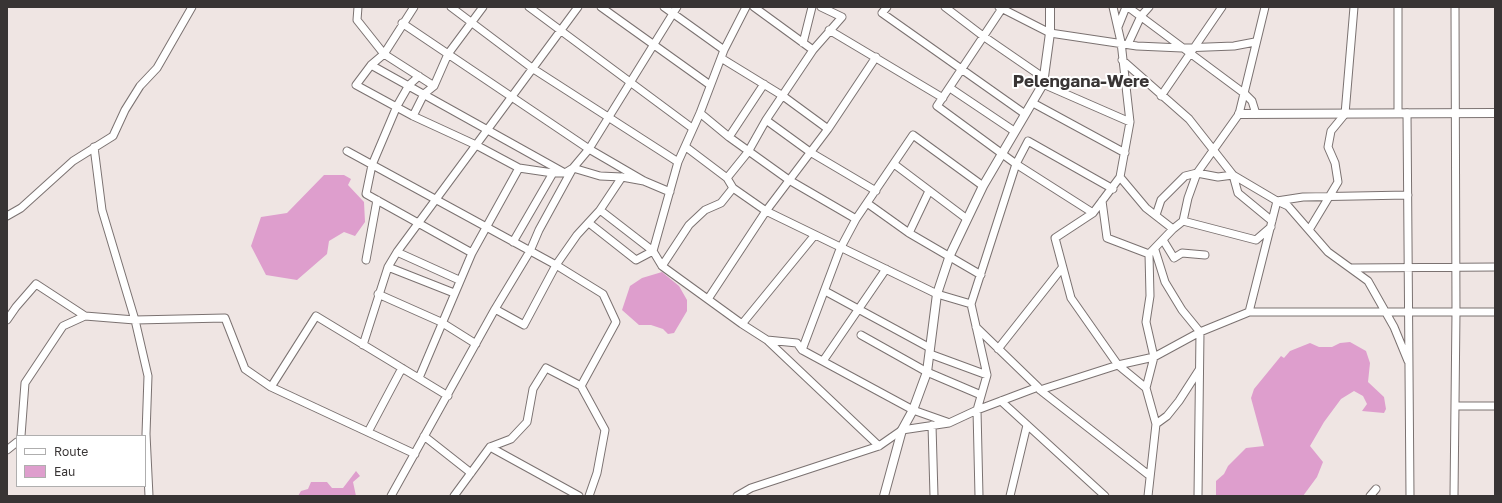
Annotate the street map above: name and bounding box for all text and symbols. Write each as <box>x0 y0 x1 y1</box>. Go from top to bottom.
district label: Pelengana-Were <box>1013 72 1149 92</box>
legend <box>16 435 146 487</box>
text: Route <box>54 444 88 459</box>
text: Eau <box>54 464 75 479</box>

